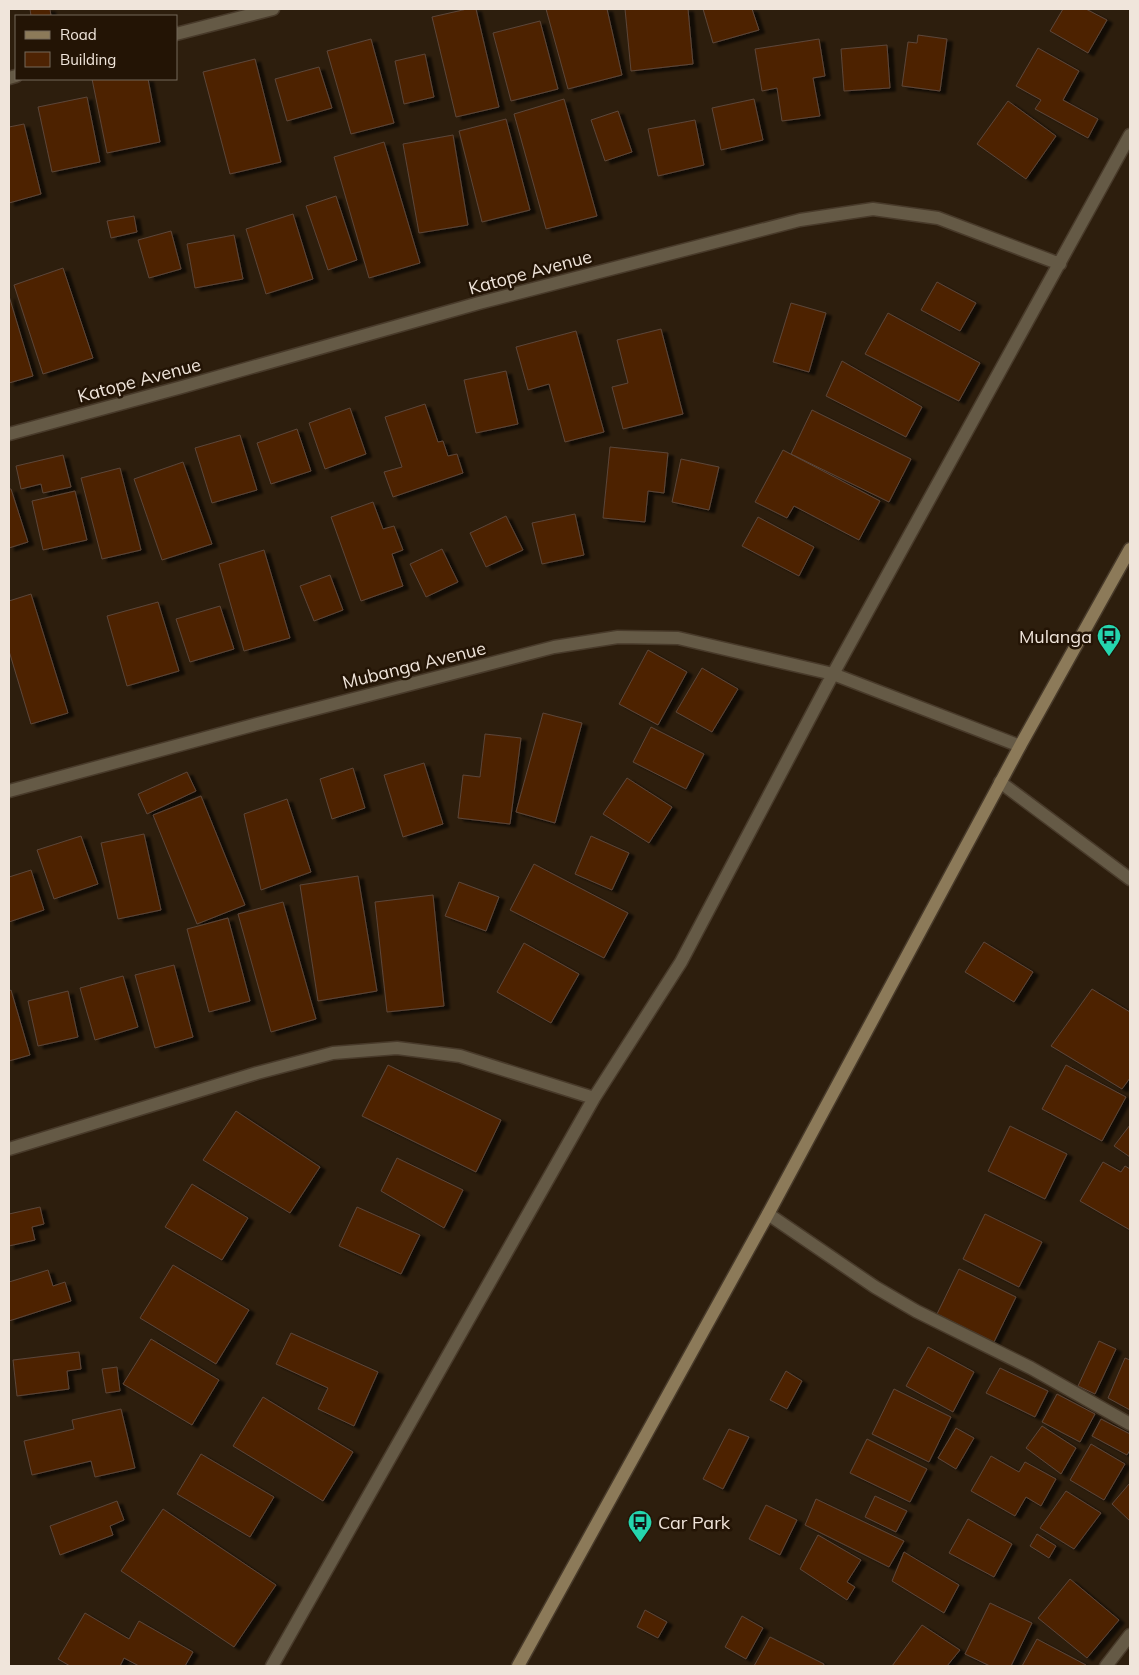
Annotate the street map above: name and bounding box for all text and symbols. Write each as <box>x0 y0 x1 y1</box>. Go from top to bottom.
legend <box>15 15 178 80</box>
text: Road <box>60 25 97 44</box>
text: Building <box>60 50 116 69</box>
street label: Katope Avenue <box>466 244 594 300</box>
street label: Katope Avenue <box>75 352 203 408</box>
bus stop icon: Mulanga <box>1096 623 1122 657</box>
place label: Mulanga <box>1019 625 1092 648</box>
street label: Mubanga Avenue <box>340 636 488 694</box>
bus stop icon: Car Park <box>627 1509 653 1543</box>
place label: Car Park <box>658 1511 731 1534</box>

